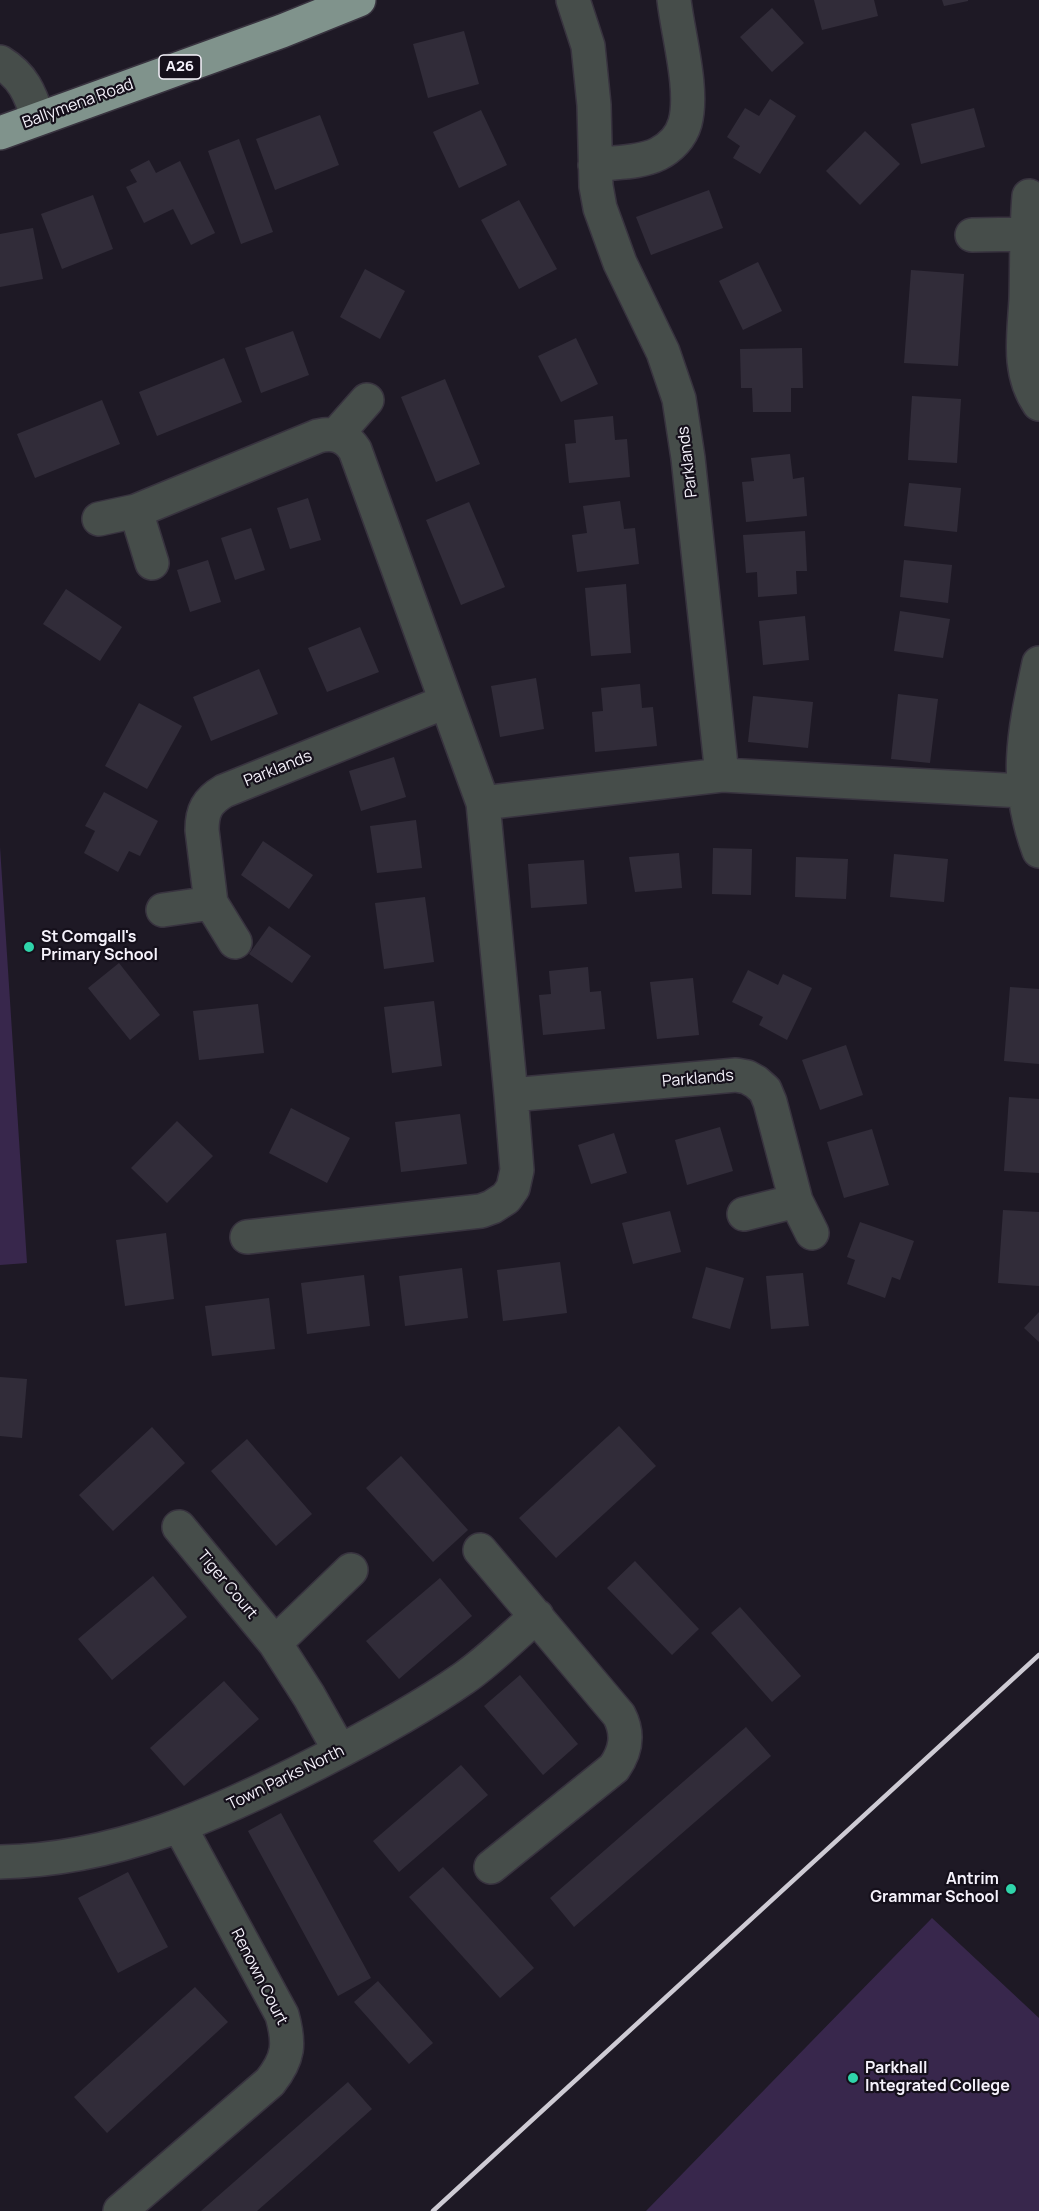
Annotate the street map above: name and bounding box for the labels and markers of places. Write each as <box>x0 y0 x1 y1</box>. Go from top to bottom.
place label: St Comgall's Primary School <box>41 928 158 966</box>
marker: St Comgall's Primary School <box>22 940 36 954</box>
place label: Antrim Grammar School <box>870 1870 999 1908</box>
marker: Antrim Grammar School <box>1004 1882 1018 1896</box>
place label: Parkhall Integrated College <box>865 2059 1010 2097</box>
marker: Parkhall Integrated College <box>846 2071 860 2085</box>

